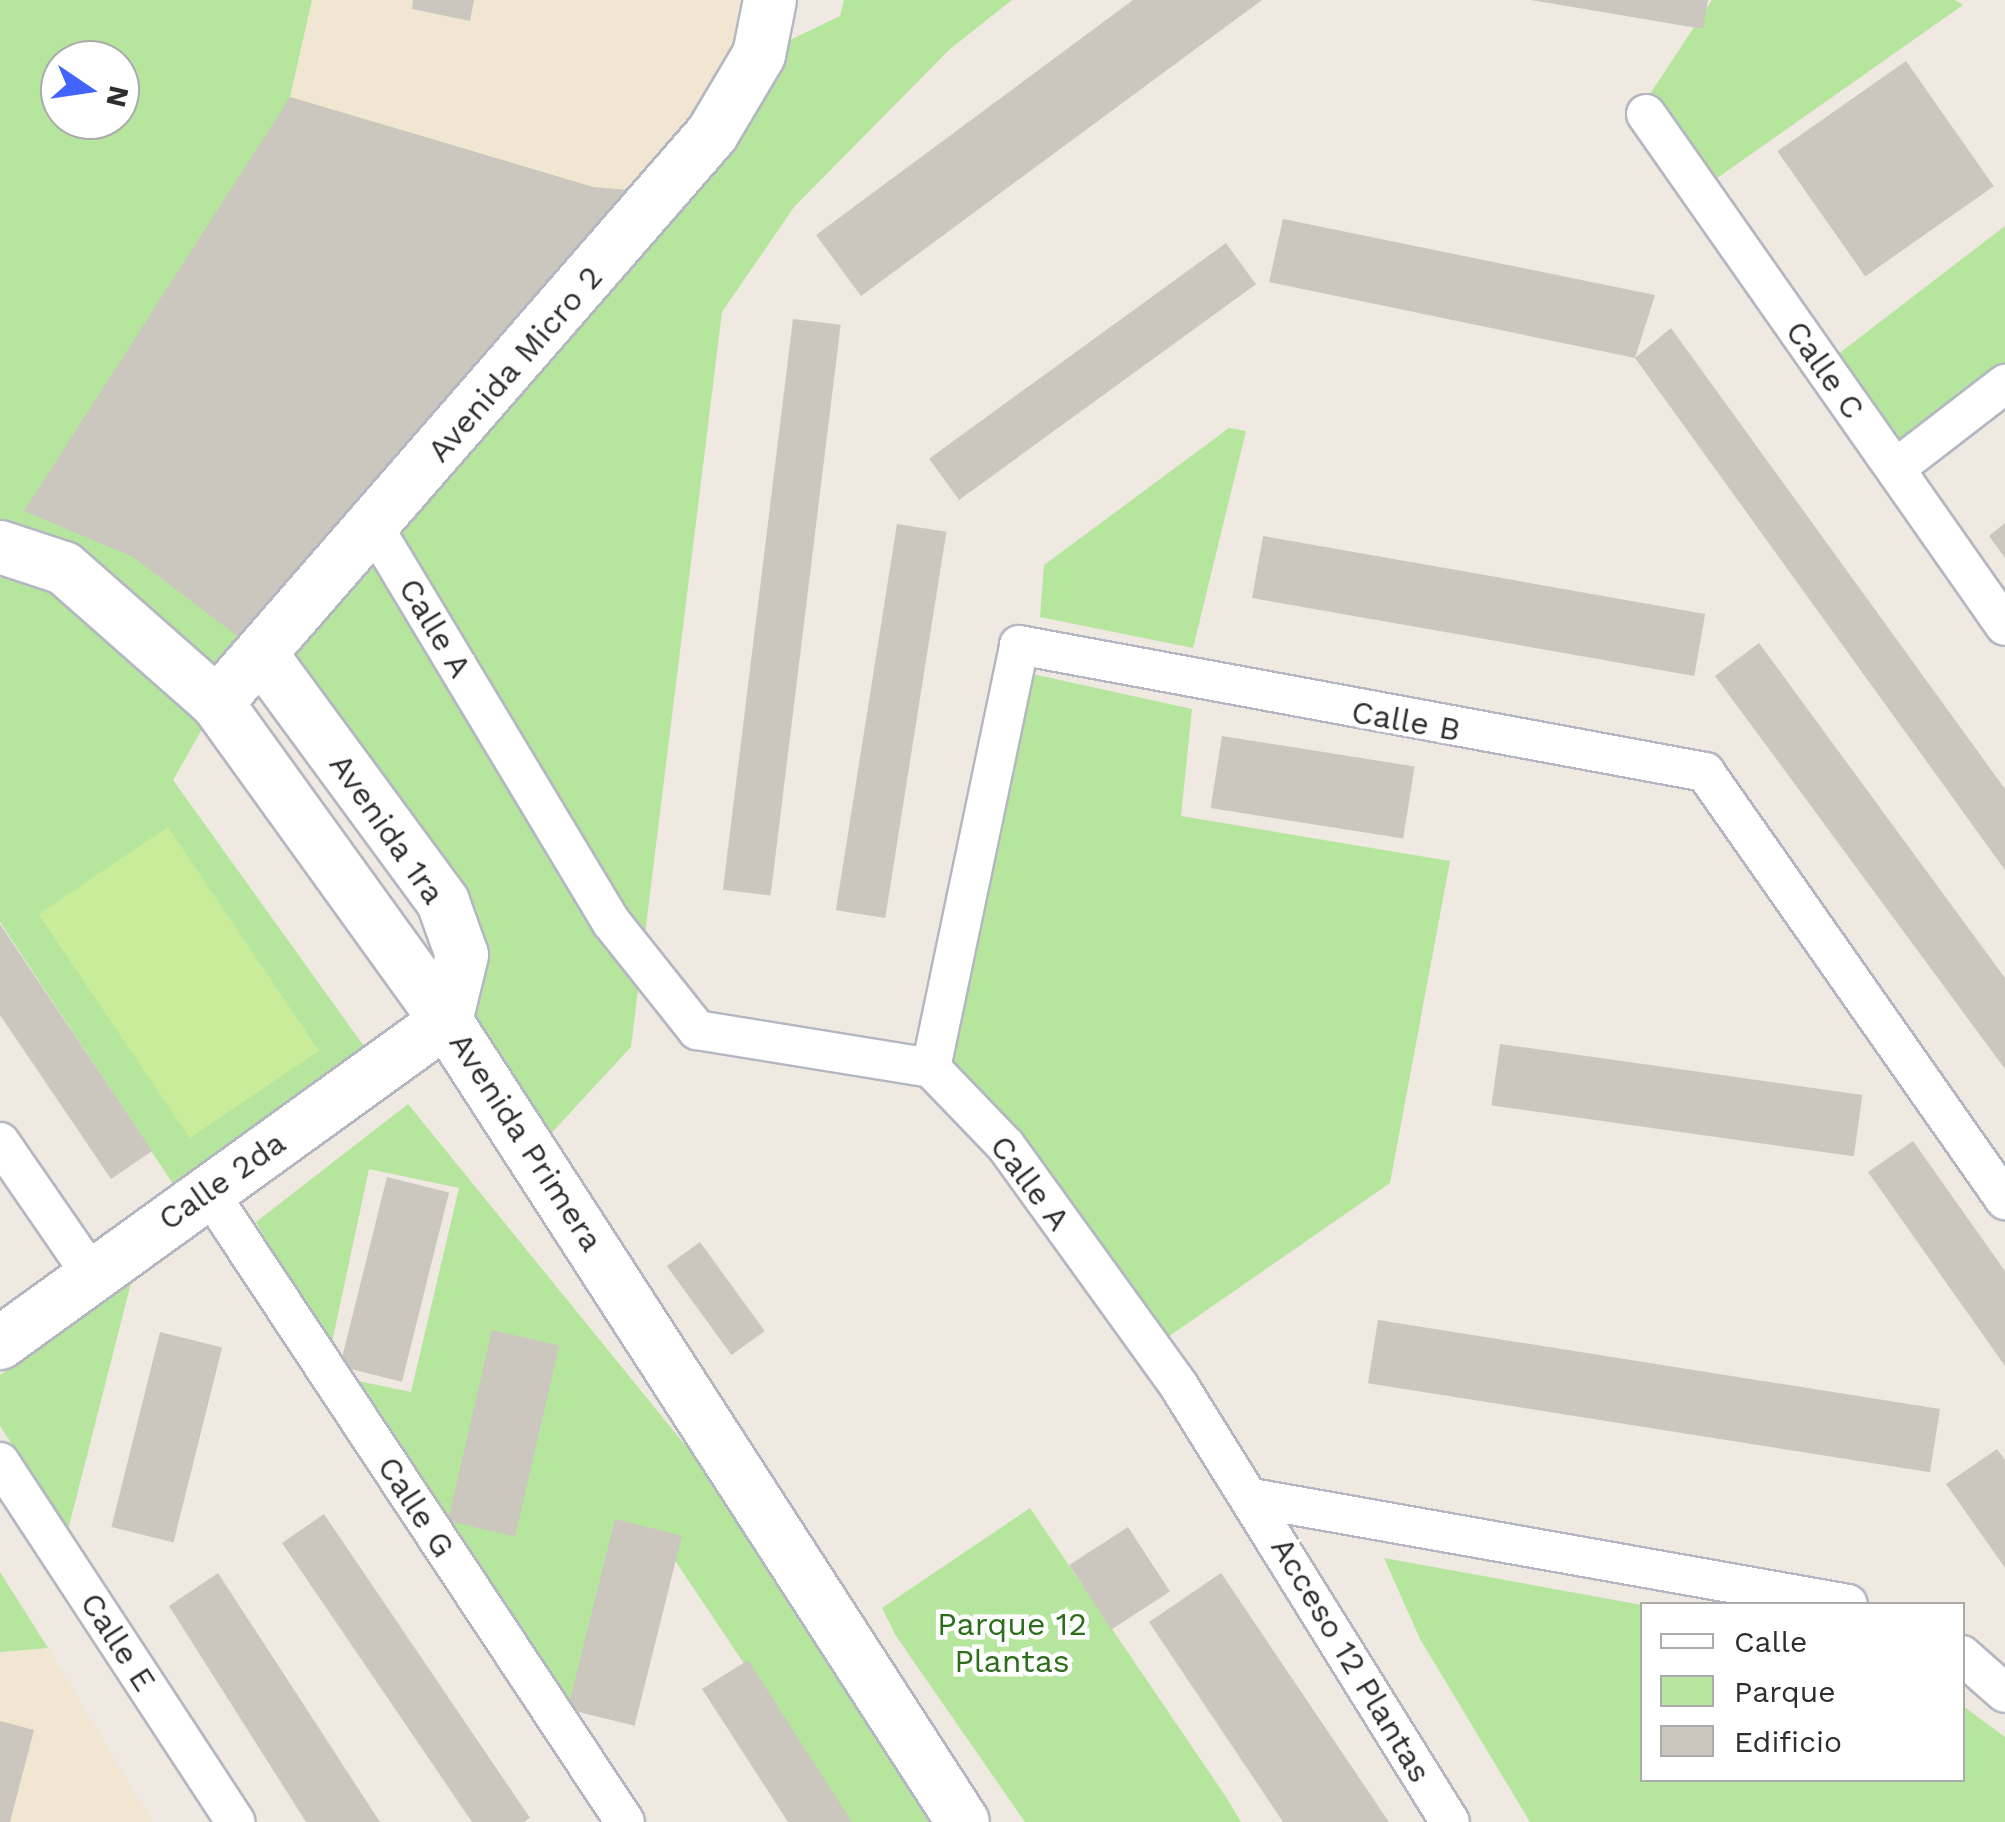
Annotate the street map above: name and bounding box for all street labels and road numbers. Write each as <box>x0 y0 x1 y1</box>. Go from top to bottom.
street label: Avenida Micro 2 <box>419 258 611 470</box>
street label: Calle C <box>1777 314 1873 426</box>
street label: Calle A <box>390 571 480 685</box>
street label: Calle B <box>1349 693 1463 749</box>
street label: Avenida 1ra <box>321 746 453 912</box>
street label: Avenida Primera <box>441 1025 611 1259</box>
street label: Calle 2da <box>151 1123 293 1239</box>
street label: Calle A <box>982 1127 1078 1239</box>
street label: Calle G <box>369 1449 463 1565</box>
street label: Acceso 12 Plantas <box>1263 1530 1439 1790</box>
street label: Calle E <box>72 1586 164 1698</box>

